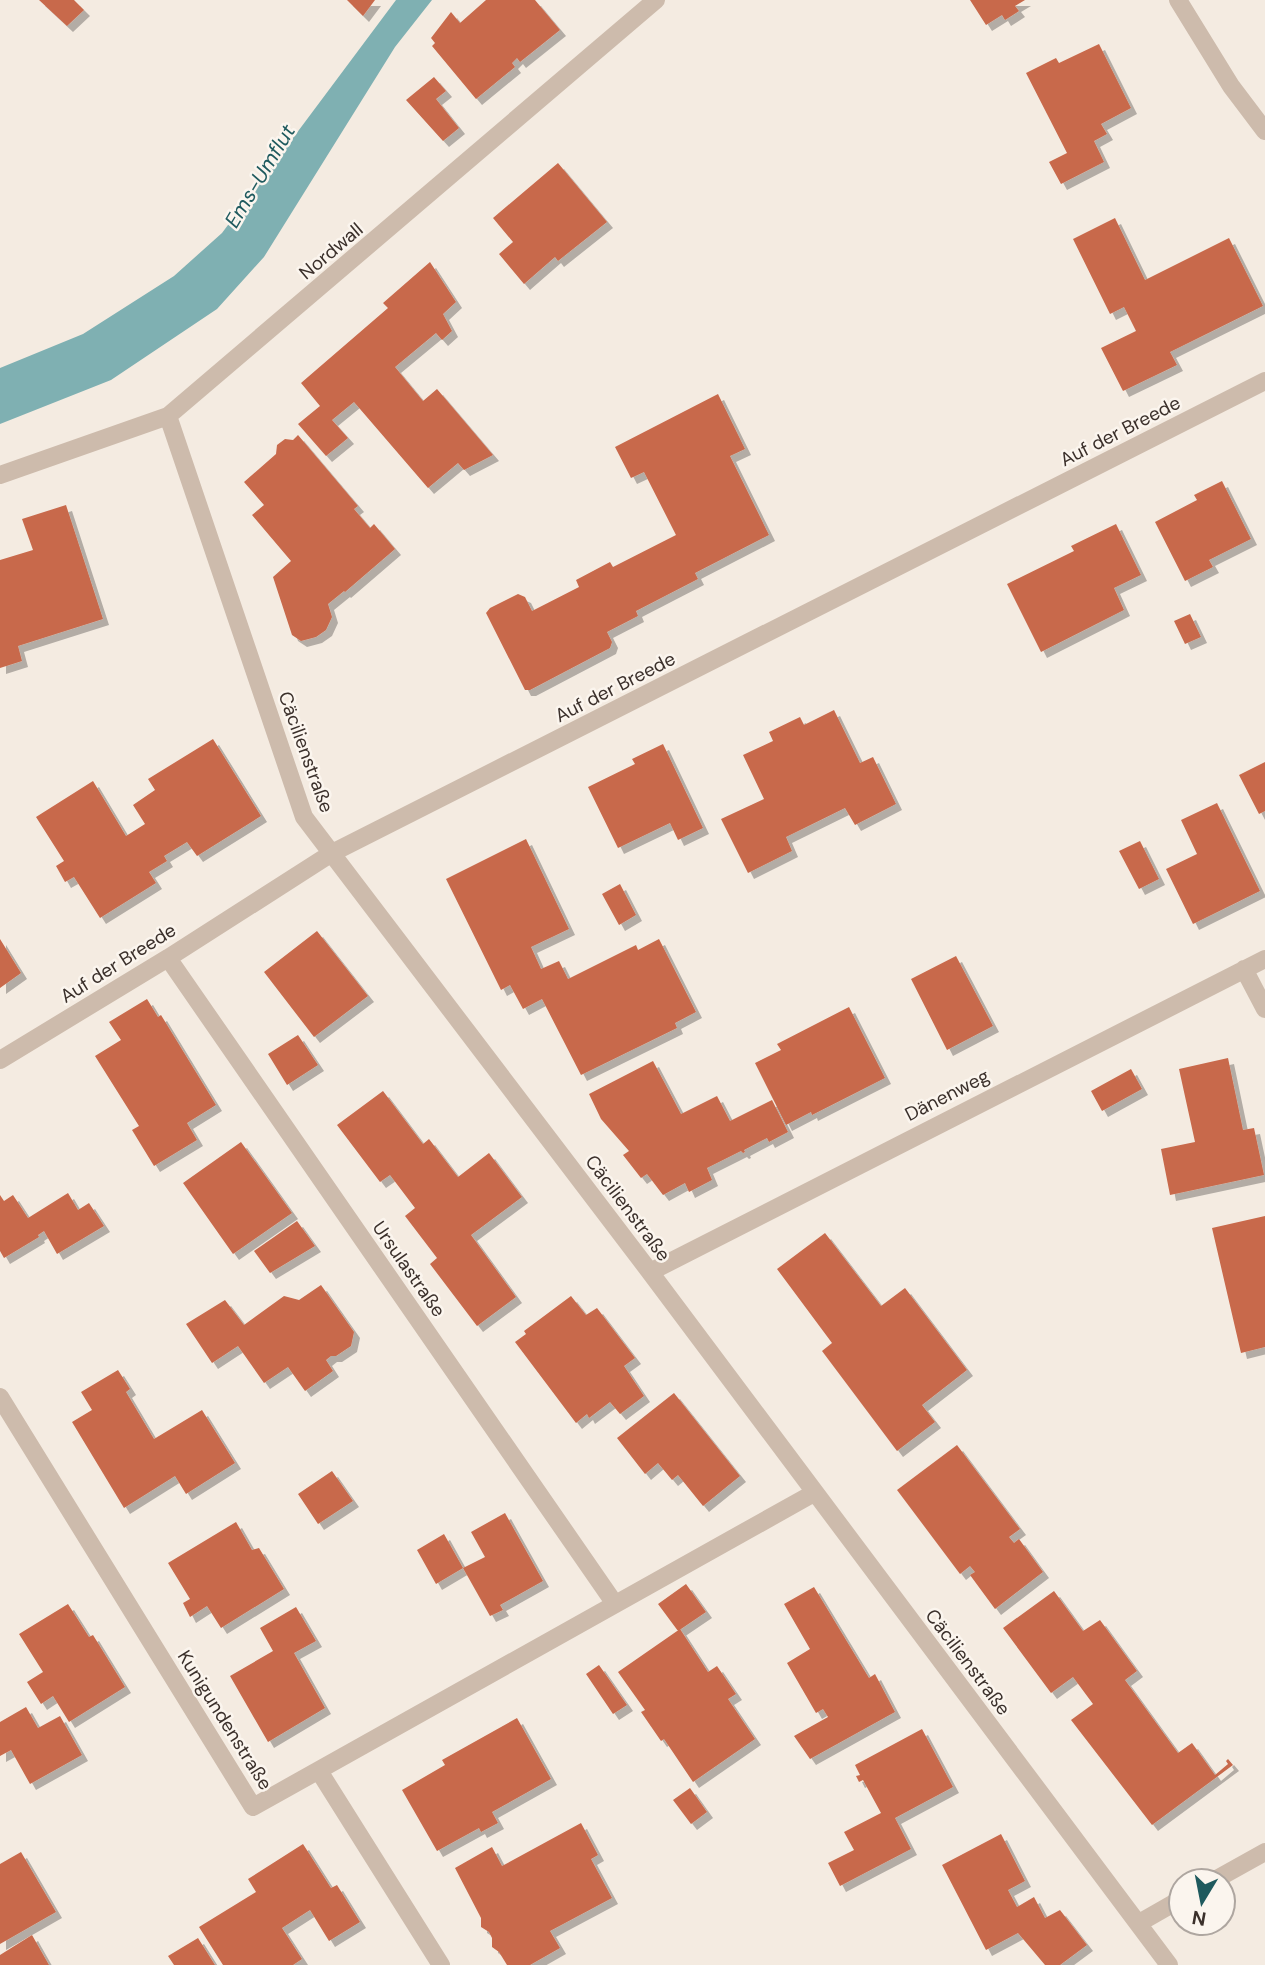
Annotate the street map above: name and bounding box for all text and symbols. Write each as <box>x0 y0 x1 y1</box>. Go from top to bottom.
water label: Ems-Umflut <box>218 118 302 233</box>
street label: Nordwall <box>294 217 368 285</box>
street label: Auf der Breede <box>1056 390 1184 472</box>
street label: Auf der Breede <box>551 646 679 728</box>
street label: Cäcilienstraße <box>273 688 339 816</box>
street label: Auf der Breede <box>55 917 181 1009</box>
street label: Dänenweg <box>901 1063 994 1127</box>
street label: Cäcilienstraße <box>580 1150 676 1266</box>
street label: Ursulastraße <box>367 1216 451 1322</box>
street label: Cäcilienstraße <box>920 1604 1016 1720</box>
street label: Kunigundenstraße <box>172 1645 278 1795</box>
north arrow <box>1167 1867 1237 1937</box>
text: N <box>1190 1905 1208 1932</box>

